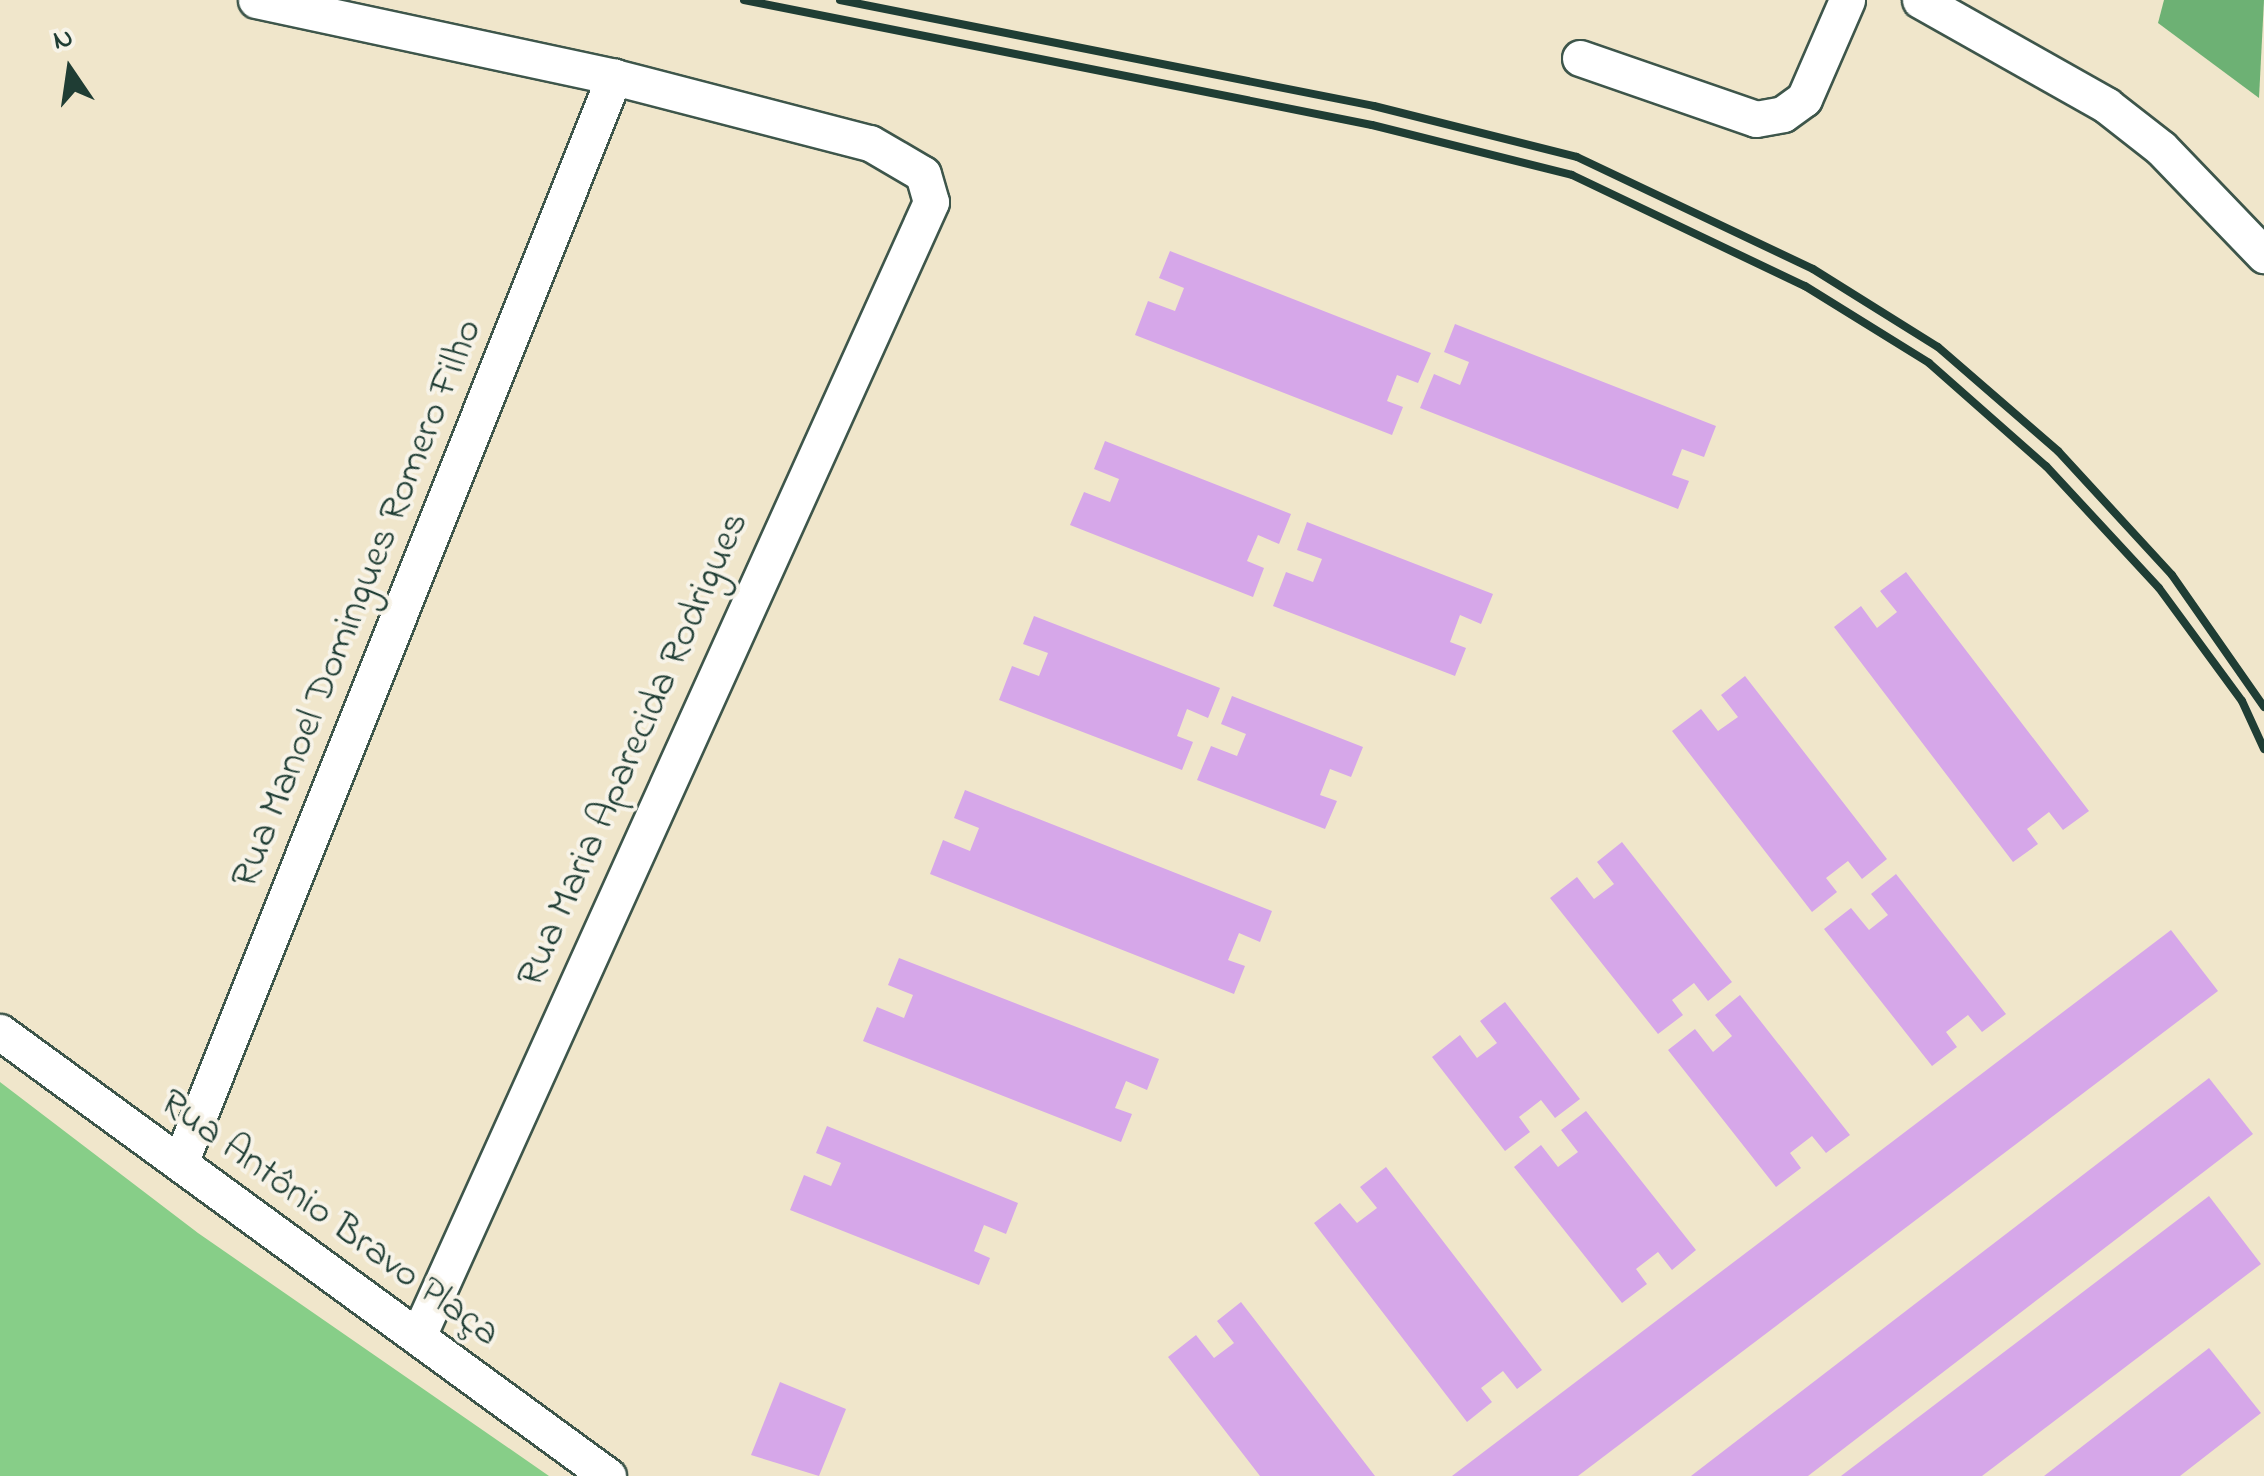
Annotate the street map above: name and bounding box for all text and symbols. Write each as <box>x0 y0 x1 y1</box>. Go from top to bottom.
text: N <box>49 18 77 62</box>
north arrow <box>20 20 120 120</box>
street label: Rua Manoel Domingues Romero Filho <box>222 312 494 896</box>
street label: Rua Maria Aparecida Rodrigues <box>507 505 761 995</box>
street label: Rua Antônio Bravo Plaça <box>150 1080 508 1358</box>

